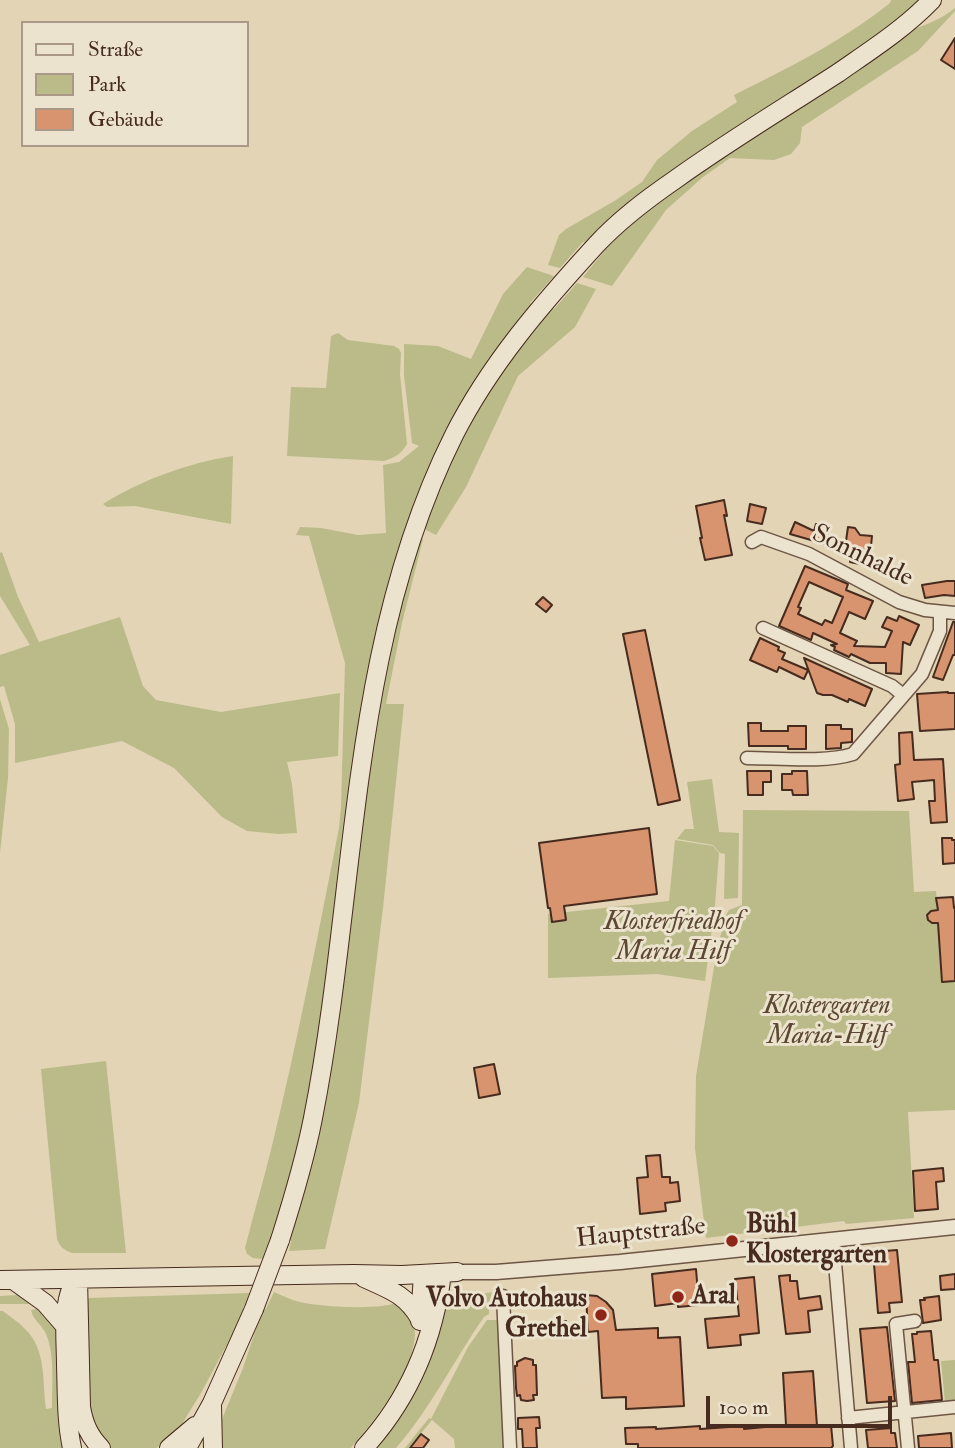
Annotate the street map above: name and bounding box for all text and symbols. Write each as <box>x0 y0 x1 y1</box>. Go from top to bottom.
legend <box>21 21 248 147</box>
text: Straße <box>88 36 143 63</box>
text: Park <box>88 71 126 98</box>
text: Gebäude <box>88 106 163 133</box>
street label: Sonnhalde <box>806 519 918 595</box>
park label: Klosterfriedhof Maria Hilf <box>604 907 742 968</box>
park label: Klostergarten Maria-Hilf <box>764 991 890 1052</box>
place label: Bühl Klostergarten <box>746 1210 887 1272</box>
street label: Hauptstraße <box>575 1212 707 1256</box>
marker: Bühl Klostergarten <box>724 1233 740 1249</box>
place label: Aral <box>692 1281 736 1313</box>
place label: Volvo Autohaus Grethel <box>426 1284 587 1346</box>
marker: Aral <box>670 1289 686 1305</box>
marker: Volvo Autohaus Grethel <box>593 1307 609 1323</box>
scale bar <box>710 1382 895 1426</box>
text: 100 m <box>719 1394 769 1421</box>

